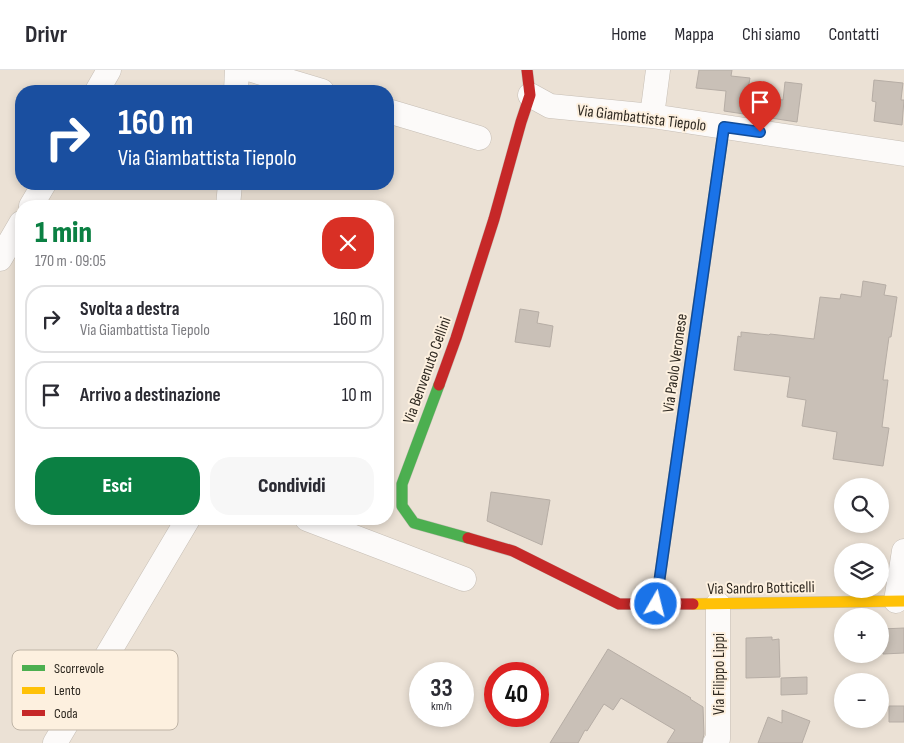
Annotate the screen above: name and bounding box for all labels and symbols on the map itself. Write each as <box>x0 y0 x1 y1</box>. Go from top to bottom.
pin <box>739 81 781 132</box>
street label: Via Giambattista Tiepolo <box>576 101 707 136</box>
street label: Via Paolo Veronese <box>659 312 692 414</box>
street label: Via Benvenuto Cellini <box>399 314 456 427</box>
position arrow <box>629 577 681 629</box>
street label: Via Sandro Botticelli <box>707 578 815 599</box>
street label: Via Filippo Lippi <box>710 633 729 715</box>
legend <box>12 650 178 730</box>
text: Scorrevole <box>54 660 104 677</box>
speed limit sign: 40 <box>484 662 549 727</box>
text: Lento <box>54 682 81 699</box>
text: Coda <box>54 705 78 722</box>

